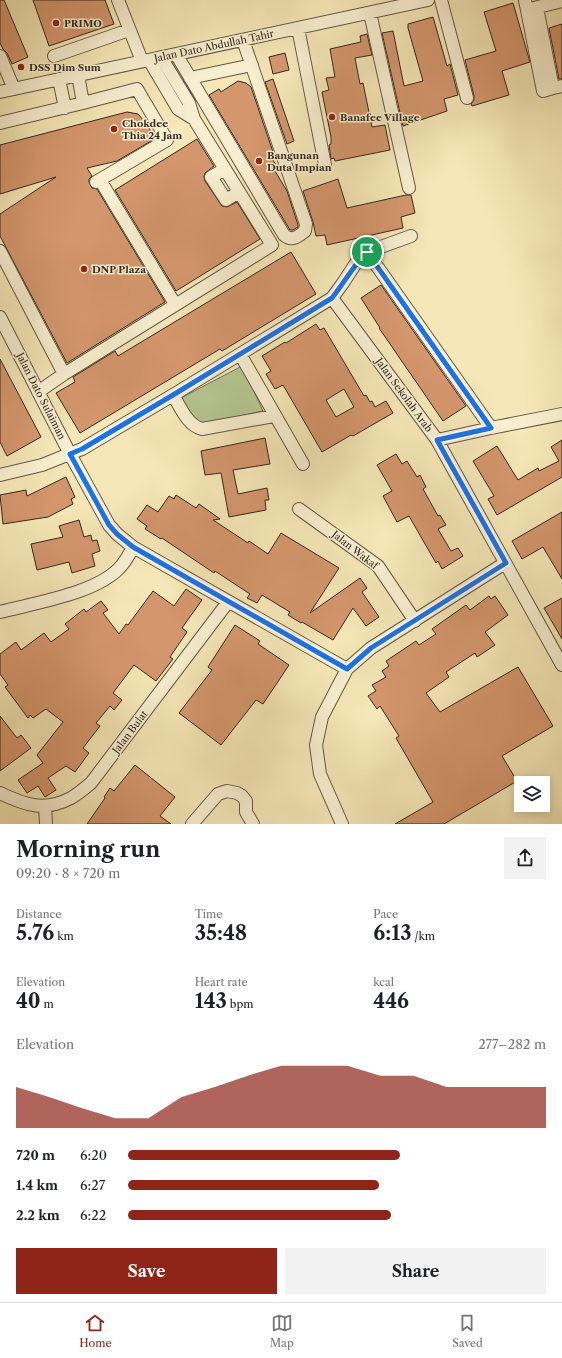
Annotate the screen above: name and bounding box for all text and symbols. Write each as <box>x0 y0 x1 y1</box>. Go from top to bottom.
place label: PRIMO <box>64 17 102 30</box>
marker: PRIMO <box>51 18 61 28</box>
street label: Jalan Dato Abdullah Tahir <box>151 27 276 65</box>
place label: DSS Dim Sum <box>29 61 101 74</box>
marker: DSS Dim Sum <box>16 62 26 72</box>
place label: Banafee Village <box>340 111 420 124</box>
marker: Banafee Village <box>327 112 337 122</box>
place label: Chokdee Thia 24 Jam <box>122 117 182 142</box>
marker: Chokdee Thia 24 Jam <box>109 124 119 134</box>
place label: Bangunan Duta Impian <box>267 149 332 174</box>
marker: Bangunan Duta Impian <box>254 156 264 166</box>
pin <box>350 235 384 269</box>
icon: arrive <box>356 241 378 263</box>
place label: DNP Plaza <box>92 263 146 276</box>
marker: DNP Plaza <box>79 264 89 274</box>
street label: Jalan Dato Sulaiman <box>13 349 69 442</box>
street label: Jalan Sekolah Arab <box>372 354 435 435</box>
street label: Jalan Wakaf <box>328 527 382 573</box>
street label: Jalan Bulat <box>108 707 151 758</box>
map controls <box>514 776 550 812</box>
button: layers <box>514 776 550 812</box>
text: Morning run <box>16 836 160 863</box>
button: share <box>504 837 546 879</box>
text: 09:20 · 8 × 720 m <box>16 865 120 881</box>
text: Distance <box>16 907 62 921</box>
text: Time <box>195 907 222 921</box>
text: Pace <box>373 907 398 921</box>
text: 5.76 <box>16 921 54 945</box>
text: 35:48 <box>195 921 247 945</box>
text: 6:13 <box>373 921 412 945</box>
text: km <box>54 929 74 943</box>
text: /km <box>412 929 435 943</box>
text: Elevation <box>16 975 65 989</box>
text: Heart rate <box>195 975 248 989</box>
text: kcal <box>373 975 394 989</box>
text: 40 <box>16 989 41 1013</box>
text: 143 <box>195 989 227 1013</box>
text: 446 <box>373 989 409 1013</box>
text: m <box>41 997 54 1011</box>
text: bpm <box>227 997 253 1011</box>
text: Elevation <box>16 1036 74 1052</box>
text: 277–282 m <box>478 1036 546 1052</box>
text: 720 m <box>16 1147 55 1163</box>
text: 6:20 <box>80 1147 107 1163</box>
text: 1.4 km <box>16 1177 58 1193</box>
text: 6:27 <box>80 1177 105 1193</box>
text: 2.2 km <box>16 1207 60 1223</box>
text: 6:22 <box>80 1207 106 1223</box>
button: Save <box>16 1248 277 1294</box>
button: Share <box>285 1248 546 1294</box>
tab: Home <box>79 1312 112 1350</box>
tab: Map <box>270 1312 294 1350</box>
tab: Saved <box>452 1312 483 1350</box>

